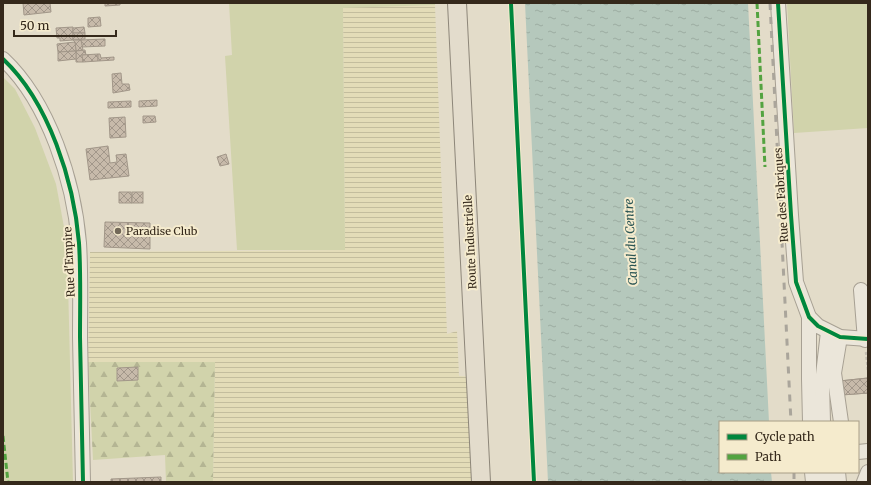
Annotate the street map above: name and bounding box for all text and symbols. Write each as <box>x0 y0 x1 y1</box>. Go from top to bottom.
scale bar <box>14 12 116 38</box>
text: 50 m <box>20 18 49 33</box>
street label: Rue des Fabriques <box>771 147 791 243</box>
street label: Route Industrielle <box>461 194 479 290</box>
water label: Canal du Centre <box>621 198 640 286</box>
place label: Paradise Club <box>126 224 198 238</box>
street label: Rue d'Empire <box>60 226 78 298</box>
marker: Paradise Club <box>113 226 123 236</box>
legend <box>719 421 859 473</box>
text: Cycle path <box>755 429 815 444</box>
text: Path <box>755 449 781 464</box>

